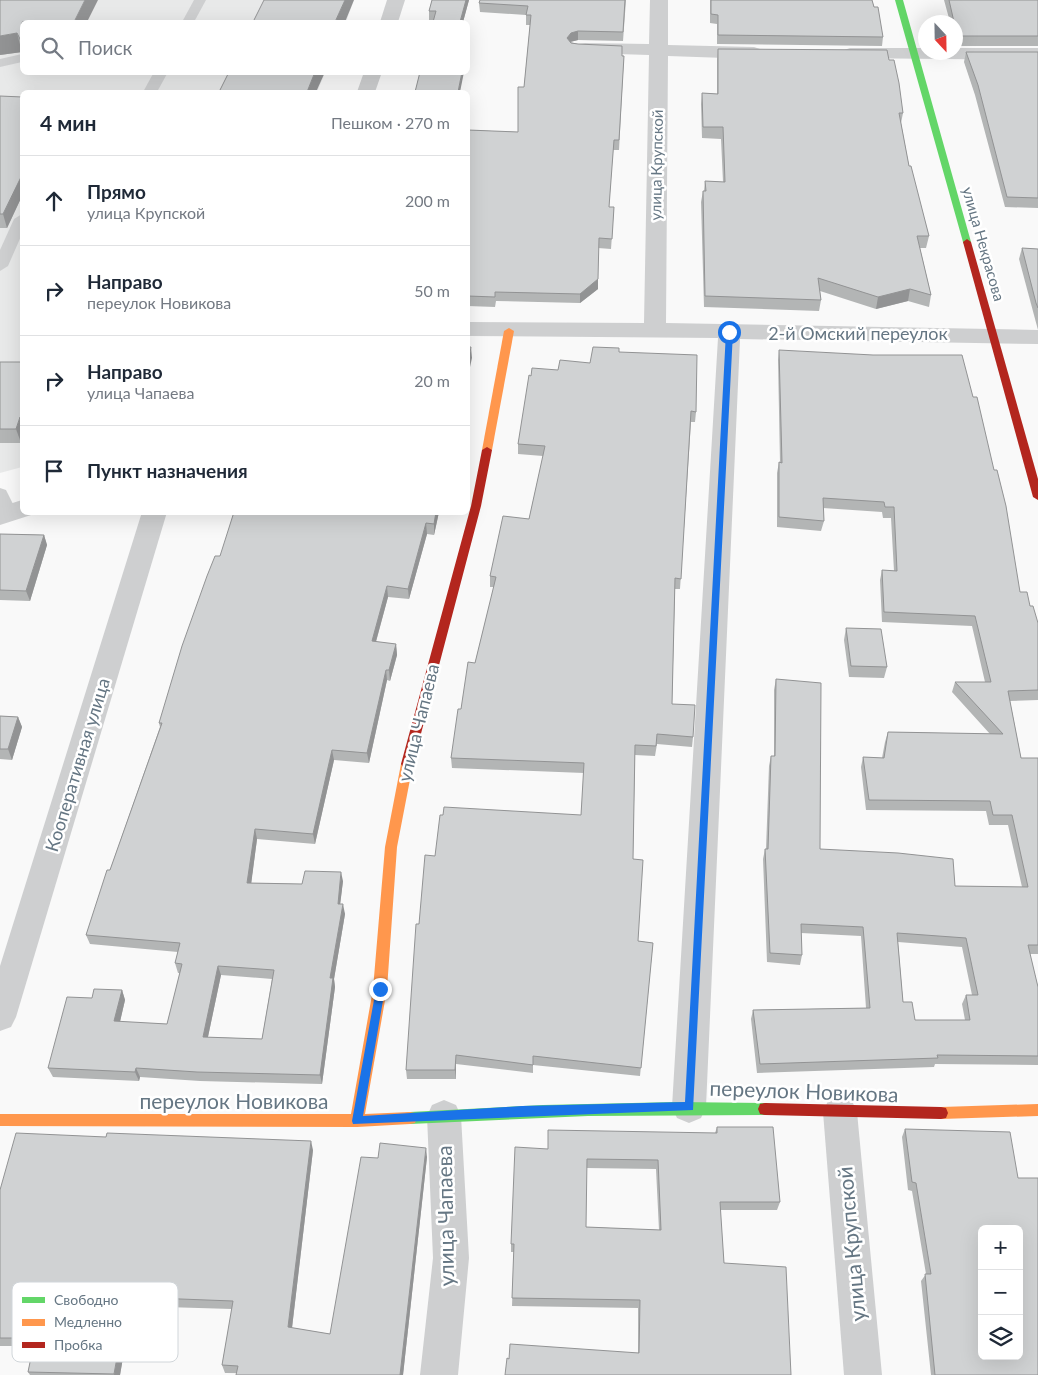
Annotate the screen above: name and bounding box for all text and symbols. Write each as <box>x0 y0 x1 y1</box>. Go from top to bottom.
north arrow <box>918 15 963 60</box>
search box <box>20 20 470 75</box>
icon: search <box>38 34 66 62</box>
text: Поиск <box>78 36 132 59</box>
street label: улица Крупской <box>646 109 666 221</box>
text: 4 мин <box>40 110 97 135</box>
text: Пешком · 270 m <box>331 113 450 132</box>
text: Прямо <box>87 180 146 203</box>
street label: улица Некрасова <box>959 185 1009 303</box>
icon: ahead <box>40 187 68 215</box>
text: 200 m <box>405 191 450 210</box>
text: улица Крупской <box>87 203 205 222</box>
text: Направо <box>87 270 163 293</box>
icon: right <box>40 277 68 305</box>
text: 50 m <box>414 281 450 300</box>
text: переулок Новикова <box>87 293 231 312</box>
route start <box>718 321 741 344</box>
street label: 2-й Омский переулок <box>768 322 949 344</box>
text: Направо <box>87 360 163 383</box>
icon: right <box>40 367 68 395</box>
text: 20 m <box>414 371 450 390</box>
text: улица Чапаева <box>87 383 194 402</box>
icon: arrive <box>40 457 68 485</box>
text: Пункт назначения <box>87 459 248 482</box>
street label: улица Чапаева <box>393 661 443 784</box>
street label: Кооперативная улица <box>40 675 114 854</box>
route end <box>369 978 392 1001</box>
street label: переулок Новикова <box>709 1075 899 1106</box>
street label: переулок Новикова <box>139 1088 329 1113</box>
street label: улица Чапаева <box>431 1145 458 1287</box>
street label: улица Крупской <box>831 1166 870 1323</box>
map controls <box>978 1225 1023 1360</box>
button: + <box>978 1225 1023 1270</box>
button: − <box>978 1270 1023 1315</box>
legend <box>12 1282 178 1362</box>
text: Свободно <box>54 1291 119 1308</box>
text: Медленно <box>54 1313 122 1330</box>
button: layers <box>978 1315 1023 1360</box>
text: Пробка <box>54 1336 102 1353</box>

